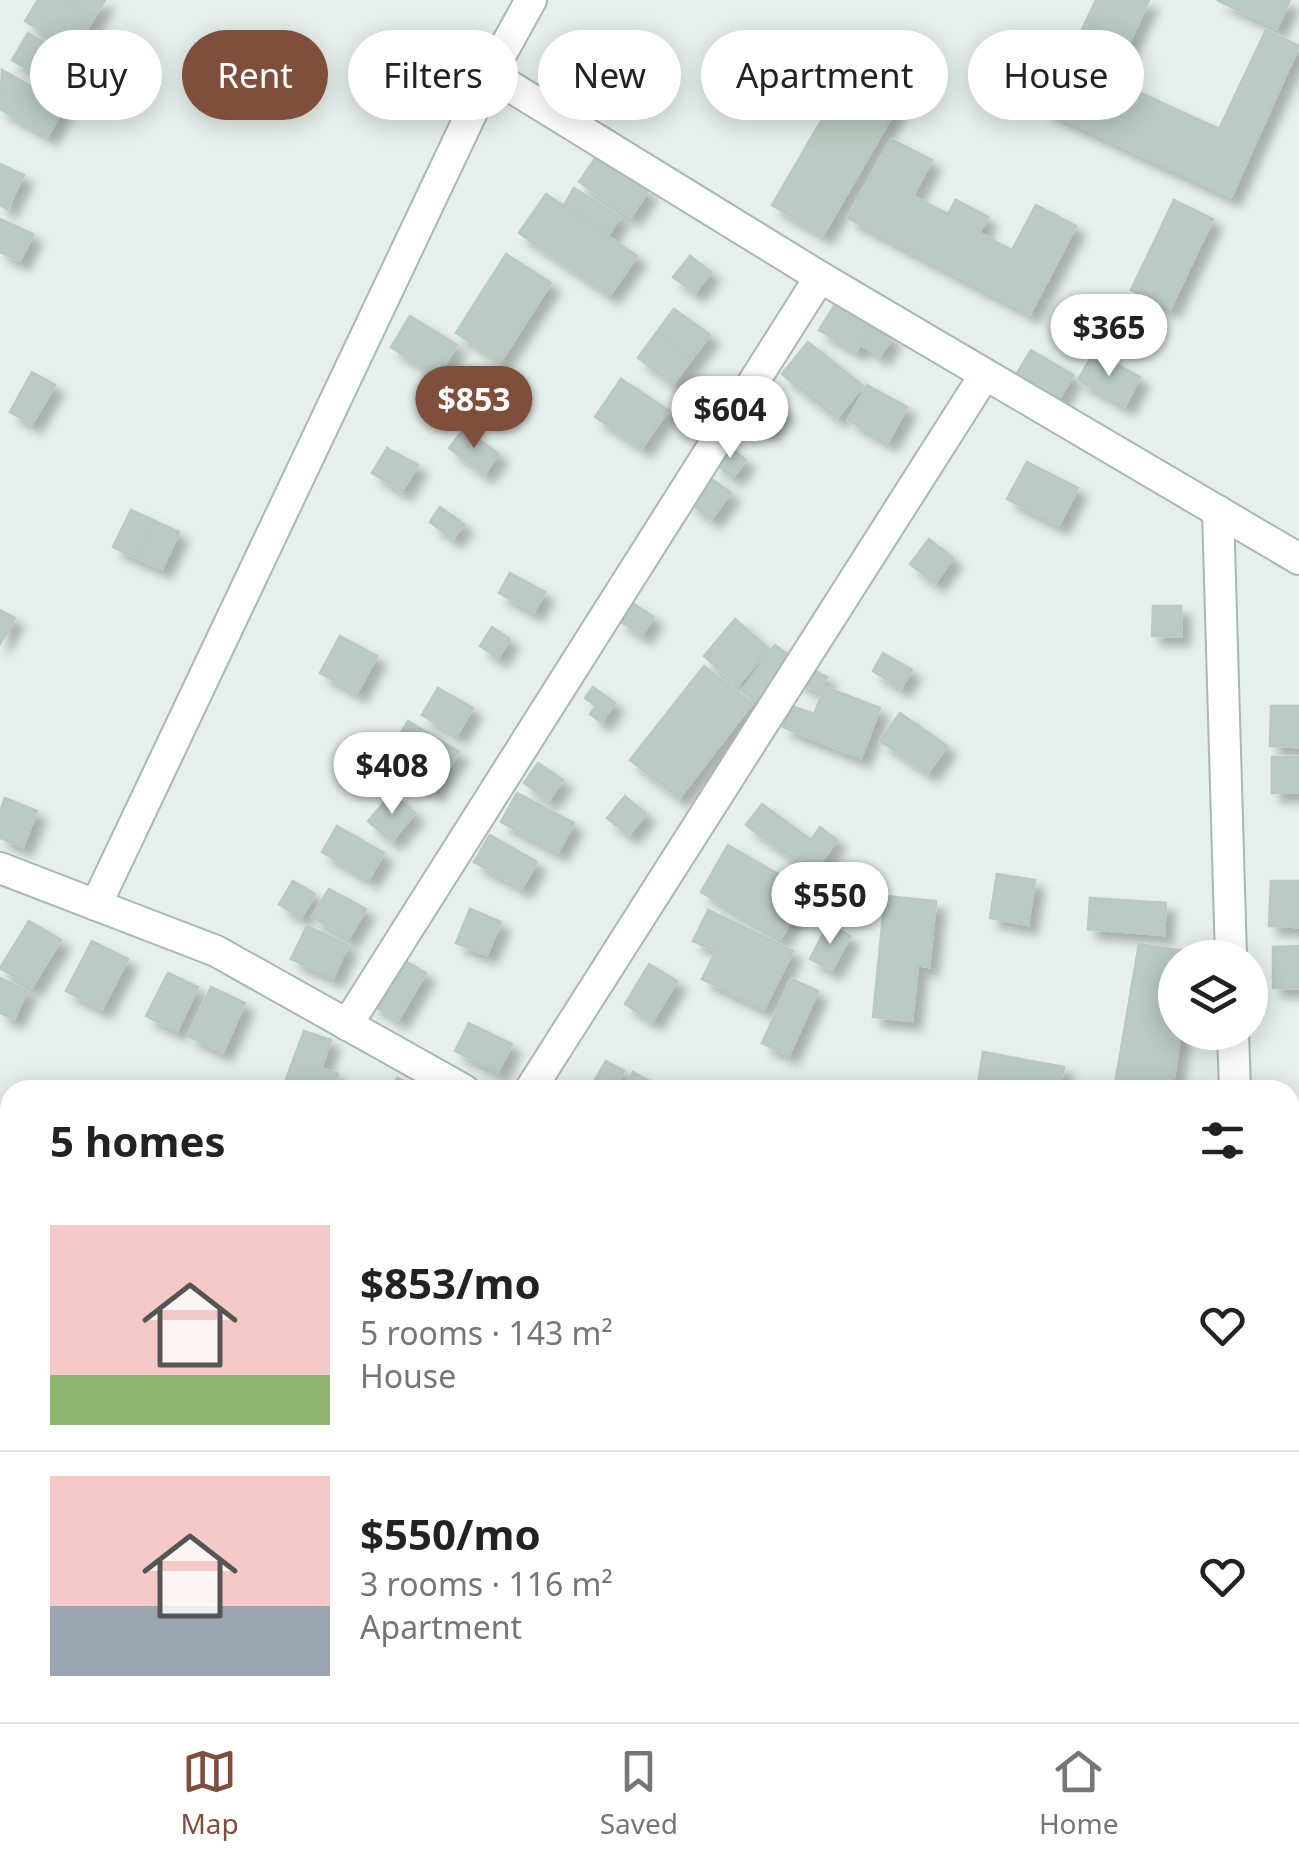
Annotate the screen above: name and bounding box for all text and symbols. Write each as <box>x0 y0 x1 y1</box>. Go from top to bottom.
chip: Buy <box>30 30 162 120</box>
chip: Rent <box>182 30 328 120</box>
chip: Filters <box>348 30 518 120</box>
chip: New <box>538 30 681 120</box>
chip: Apartment <box>701 30 948 120</box>
chip: House <box>968 30 1144 120</box>
pin: $365 <box>1050 294 1168 379</box>
text: $365 <box>1072 305 1146 348</box>
pin: $853 <box>415 366 533 451</box>
pin: $604 <box>671 376 789 461</box>
text: $853 <box>437 377 511 420</box>
text: $604 <box>693 387 767 430</box>
pin: $408 <box>333 732 451 817</box>
text: $408 <box>355 743 429 786</box>
pin: $550 <box>771 862 889 947</box>
text: $550 <box>793 873 867 916</box>
map controls <box>1158 940 1268 1050</box>
button: layers <box>1158 940 1268 1050</box>
text: 5 homes <box>50 1112 226 1169</box>
icon: filters <box>1195 1113 1250 1168</box>
text: $853/mo <box>360 1254 541 1311</box>
icon: home <box>130 1265 250 1385</box>
icon: heart <box>1195 1298 1250 1353</box>
text: 5 rooms · 143 m² <box>360 1311 613 1354</box>
text: House <box>360 1354 456 1397</box>
text: $550/mo <box>360 1505 541 1562</box>
icon: home <box>130 1516 250 1636</box>
icon: heart <box>1195 1549 1250 1604</box>
text: 3 rooms · 116 m² <box>360 1562 613 1605</box>
text: Apartment <box>360 1605 522 1648</box>
tab: Map <box>180 1744 239 1842</box>
tab: Saved <box>600 1744 678 1842</box>
tab: Home <box>1039 1744 1119 1842</box>

